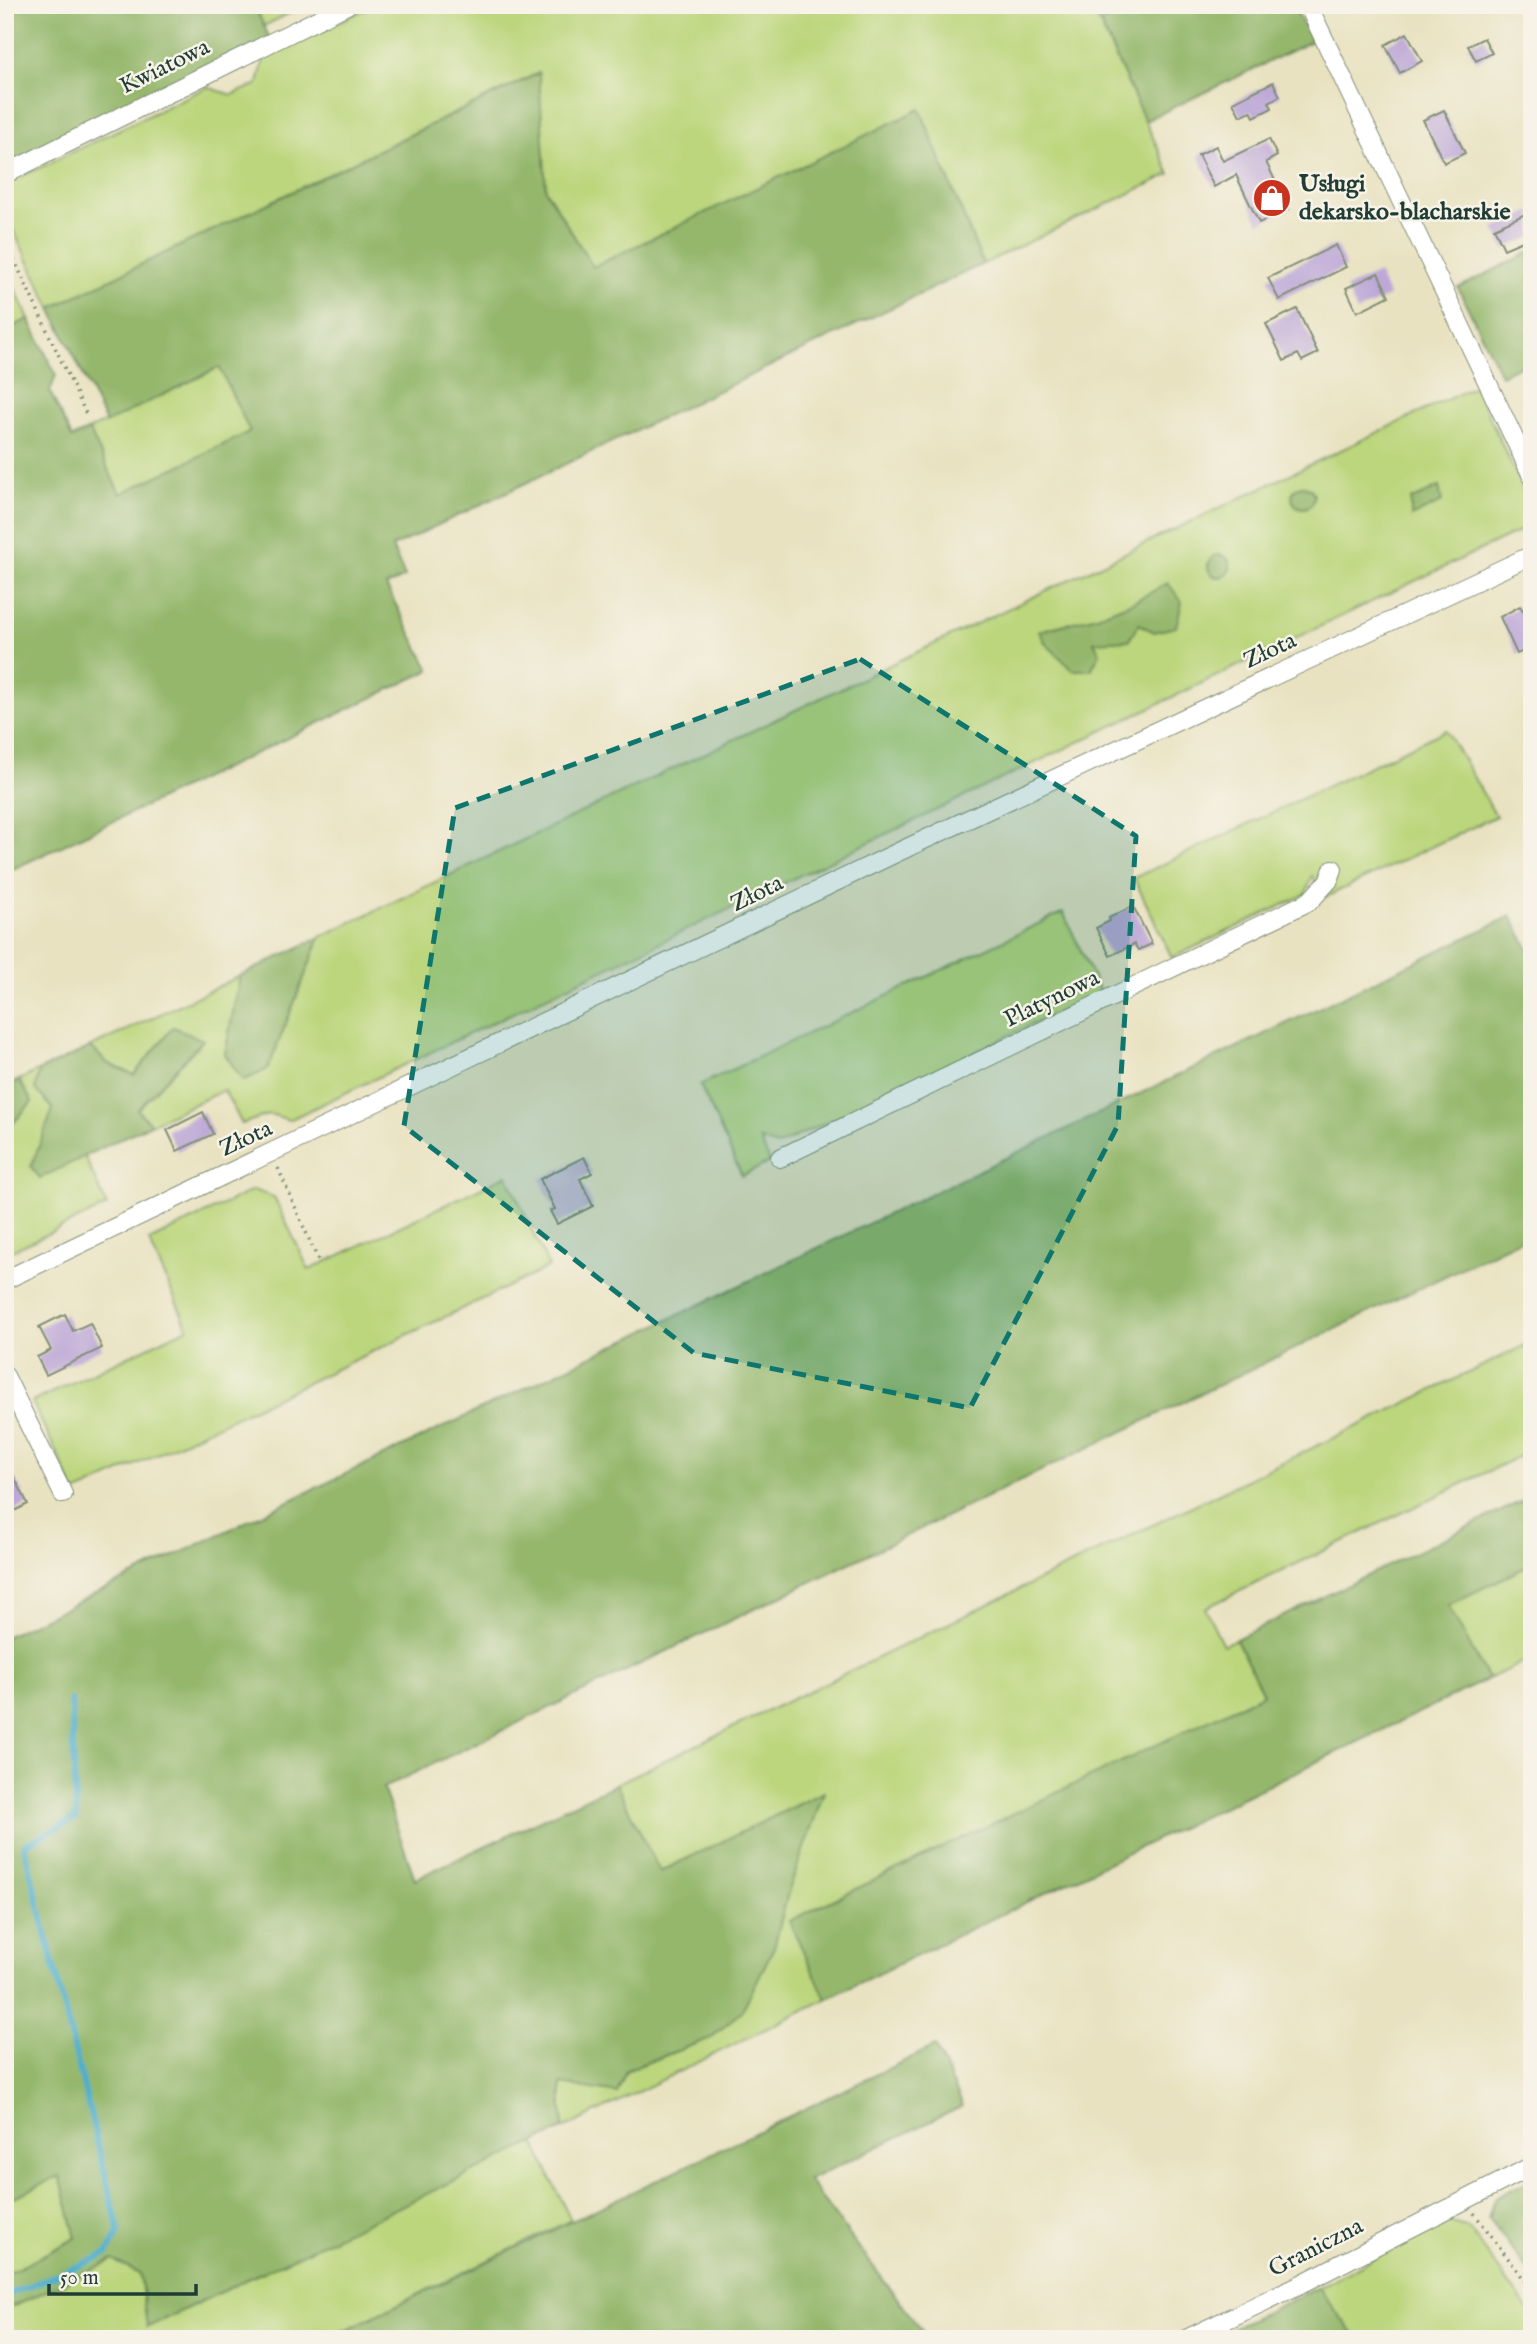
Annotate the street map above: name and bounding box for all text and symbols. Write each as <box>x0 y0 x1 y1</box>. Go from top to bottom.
street label: Kwiatowa <box>115 32 216 102</box>
place label: Usługi dekarsko-blacharskie <box>1298 169 1511 228</box>
shop icon: Usługi dekarsko-blacharskie <box>1251 177 1293 219</box>
street label: Złota <box>1239 625 1302 677</box>
street label: Złota <box>726 868 789 920</box>
street label: Platynowa <box>999 962 1105 1035</box>
street label: Złota <box>215 1113 278 1165</box>
street label: Graniczna <box>1264 2211 1369 2285</box>
scale bar <box>49 2253 196 2297</box>
text: 50 m <box>60 2265 99 2292</box>

